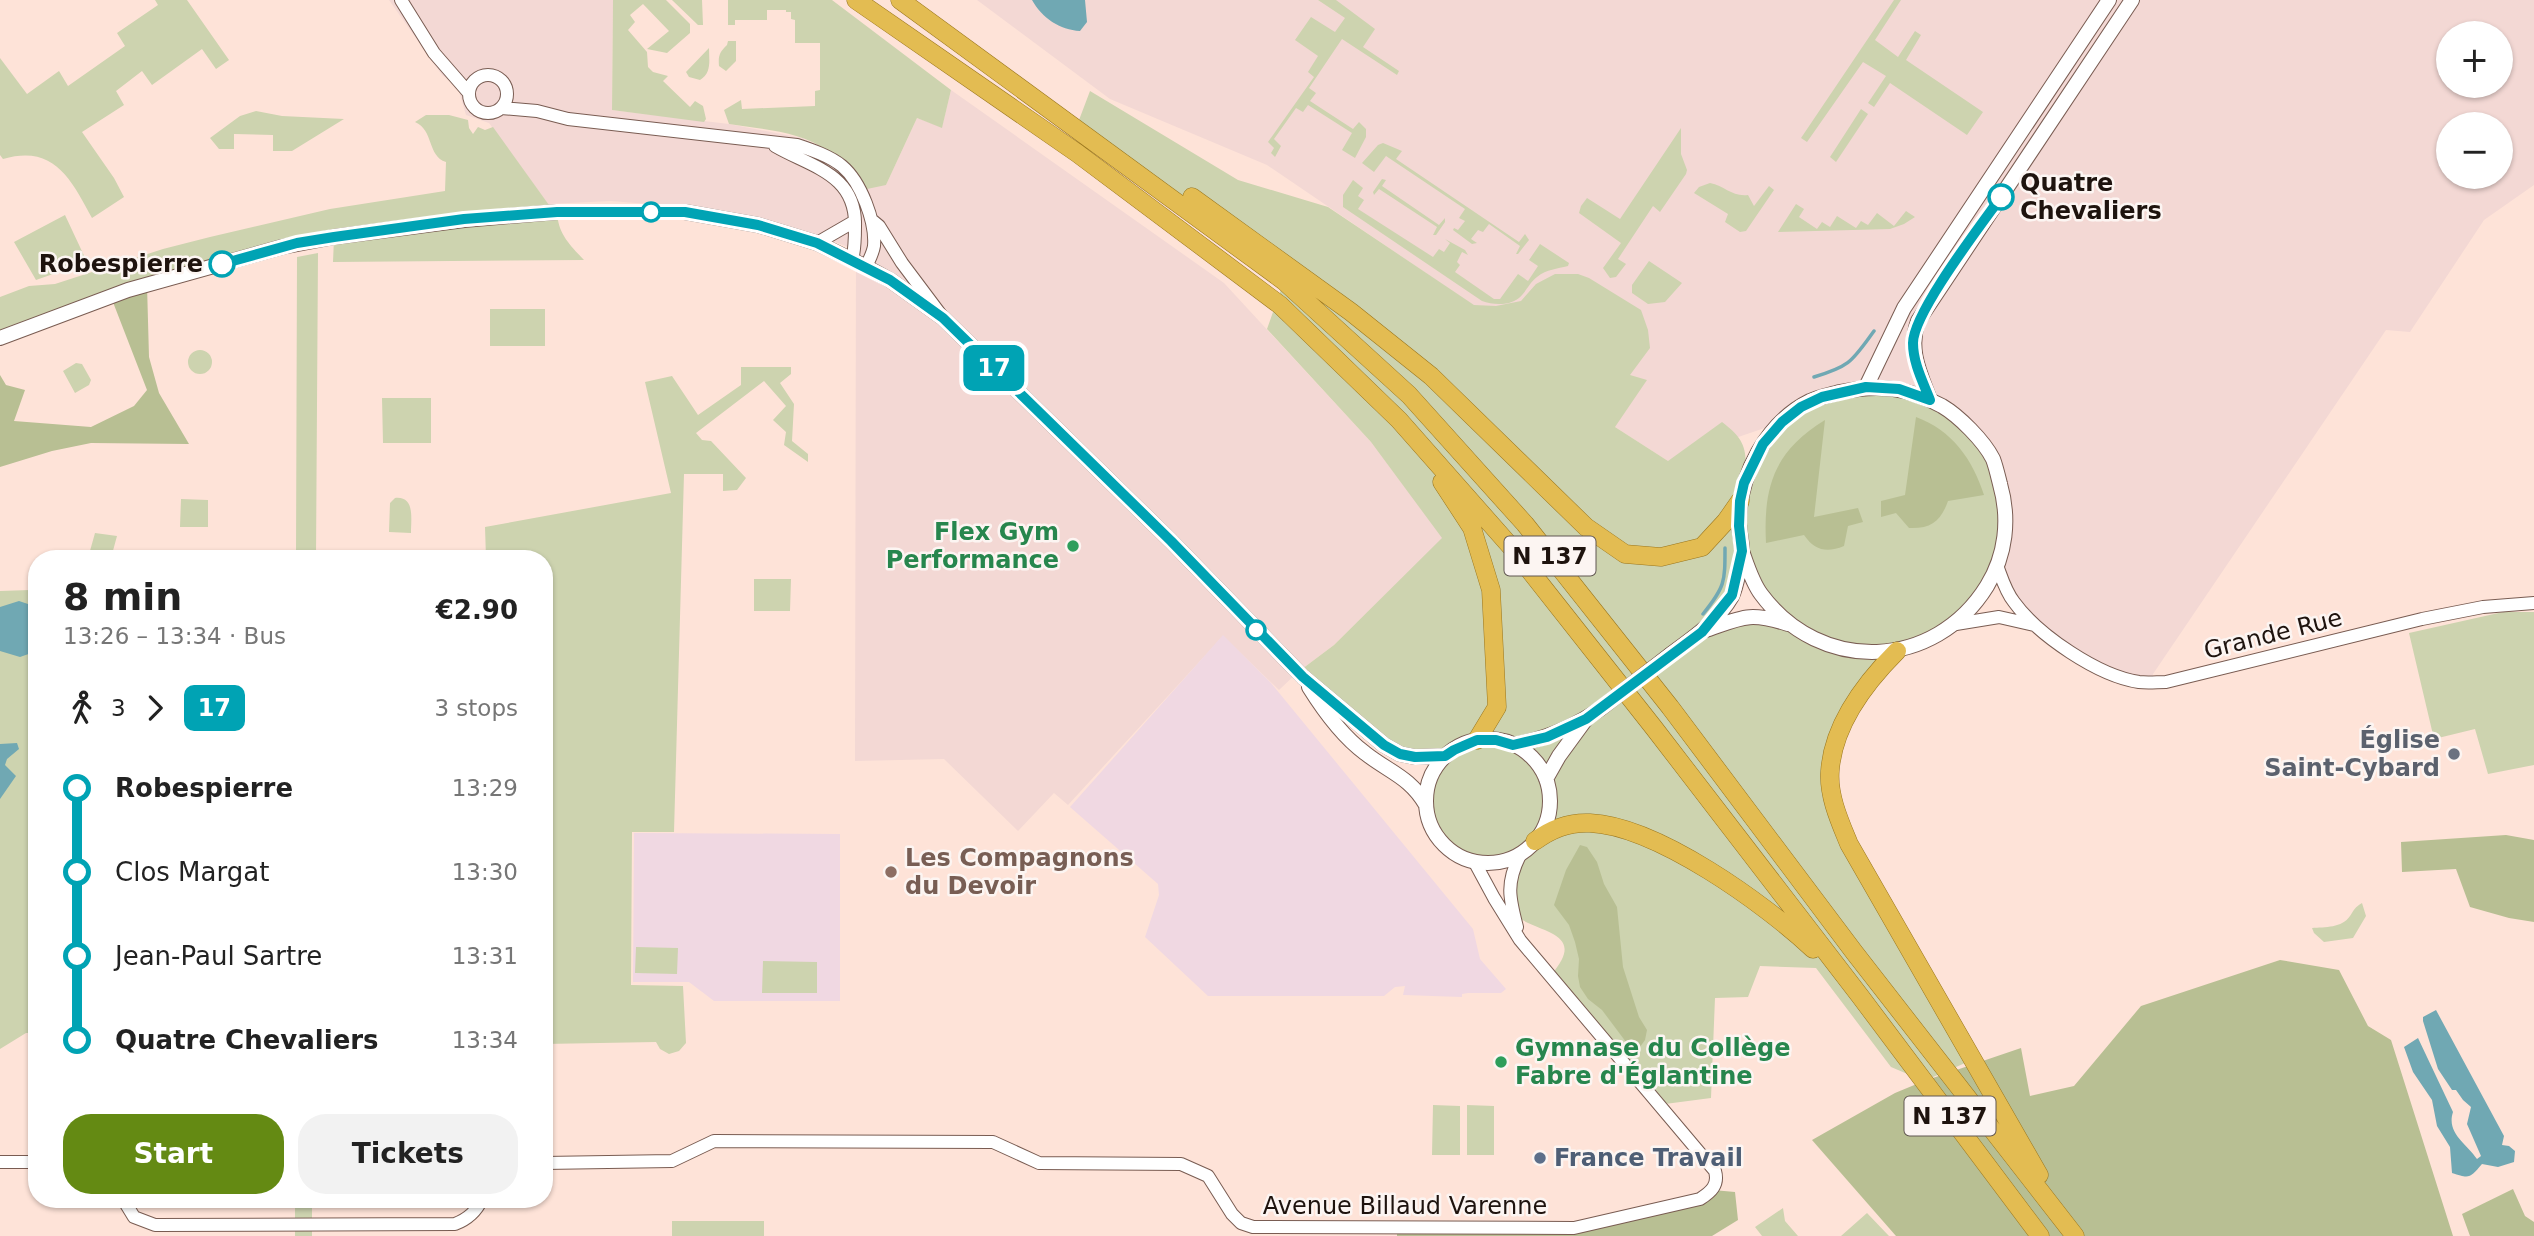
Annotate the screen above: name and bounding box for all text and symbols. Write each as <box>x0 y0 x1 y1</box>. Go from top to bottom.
map controls <box>2436 21 2513 189</box>
button: + <box>2436 21 2513 98</box>
button: − <box>2436 112 2513 189</box>
place label: Quatre Chevaliers <box>2020 169 2162 225</box>
marker: Quatre Chevaliers <box>1988 184 2014 210</box>
unlabelled marker <box>641 202 661 222</box>
place label: Robespierre <box>39 250 203 278</box>
marker: Robespierre <box>209 251 235 277</box>
line badge: 17 <box>962 345 1026 391</box>
text: 17 <box>977 354 1011 382</box>
place label: Flex Gym Performance <box>886 518 1059 574</box>
road number: N 137 <box>1504 536 1596 576</box>
marker: Flex Gym Performance <box>1065 538 1081 554</box>
text: 8 min <box>63 575 182 619</box>
text: €2.90 <box>436 595 518 625</box>
street label: Grande Rue <box>2201 603 2345 665</box>
unlabelled marker <box>1246 620 1266 640</box>
text: 13:26 – 13:34 · Bus <box>63 623 286 649</box>
icon: walk <box>63 689 101 727</box>
icon: forward <box>136 689 174 727</box>
text: 17 <box>198 694 231 722</box>
text: 3 <box>111 695 126 721</box>
text: 3 stops <box>434 695 518 721</box>
place label: Église Saint-Cybard <box>2264 725 2440 782</box>
marker: Église Saint-Cybard <box>2446 746 2462 762</box>
text: Robespierre <box>115 773 293 803</box>
text: 13:29 <box>452 775 518 801</box>
place label: Les Compagnons du Devoir <box>905 844 1134 900</box>
text: Clos Margat <box>115 857 269 887</box>
text: 13:30 <box>452 859 518 885</box>
marker: Les Compagnons du Devoir <box>883 864 899 880</box>
text: Jean-Paul Sartre <box>115 941 322 971</box>
text: 13:31 <box>452 943 518 969</box>
text: Quatre Chevaliers <box>115 1025 379 1055</box>
text: 13:34 <box>452 1027 518 1053</box>
place label: Gymnase du Collège Fabre d'Églantine <box>1515 1034 1790 1090</box>
marker: Gymnase du Collège Fabre d'Églantine <box>1493 1054 1509 1070</box>
road number: N 137 <box>1904 1096 1996 1135</box>
button: Start <box>63 1114 284 1194</box>
button: Tickets <box>298 1114 518 1194</box>
place label: France Travail <box>1554 1144 1743 1172</box>
marker: France Travail <box>1532 1150 1548 1166</box>
street label: Avenue Billaud Varenne <box>1263 1192 1547 1220</box>

